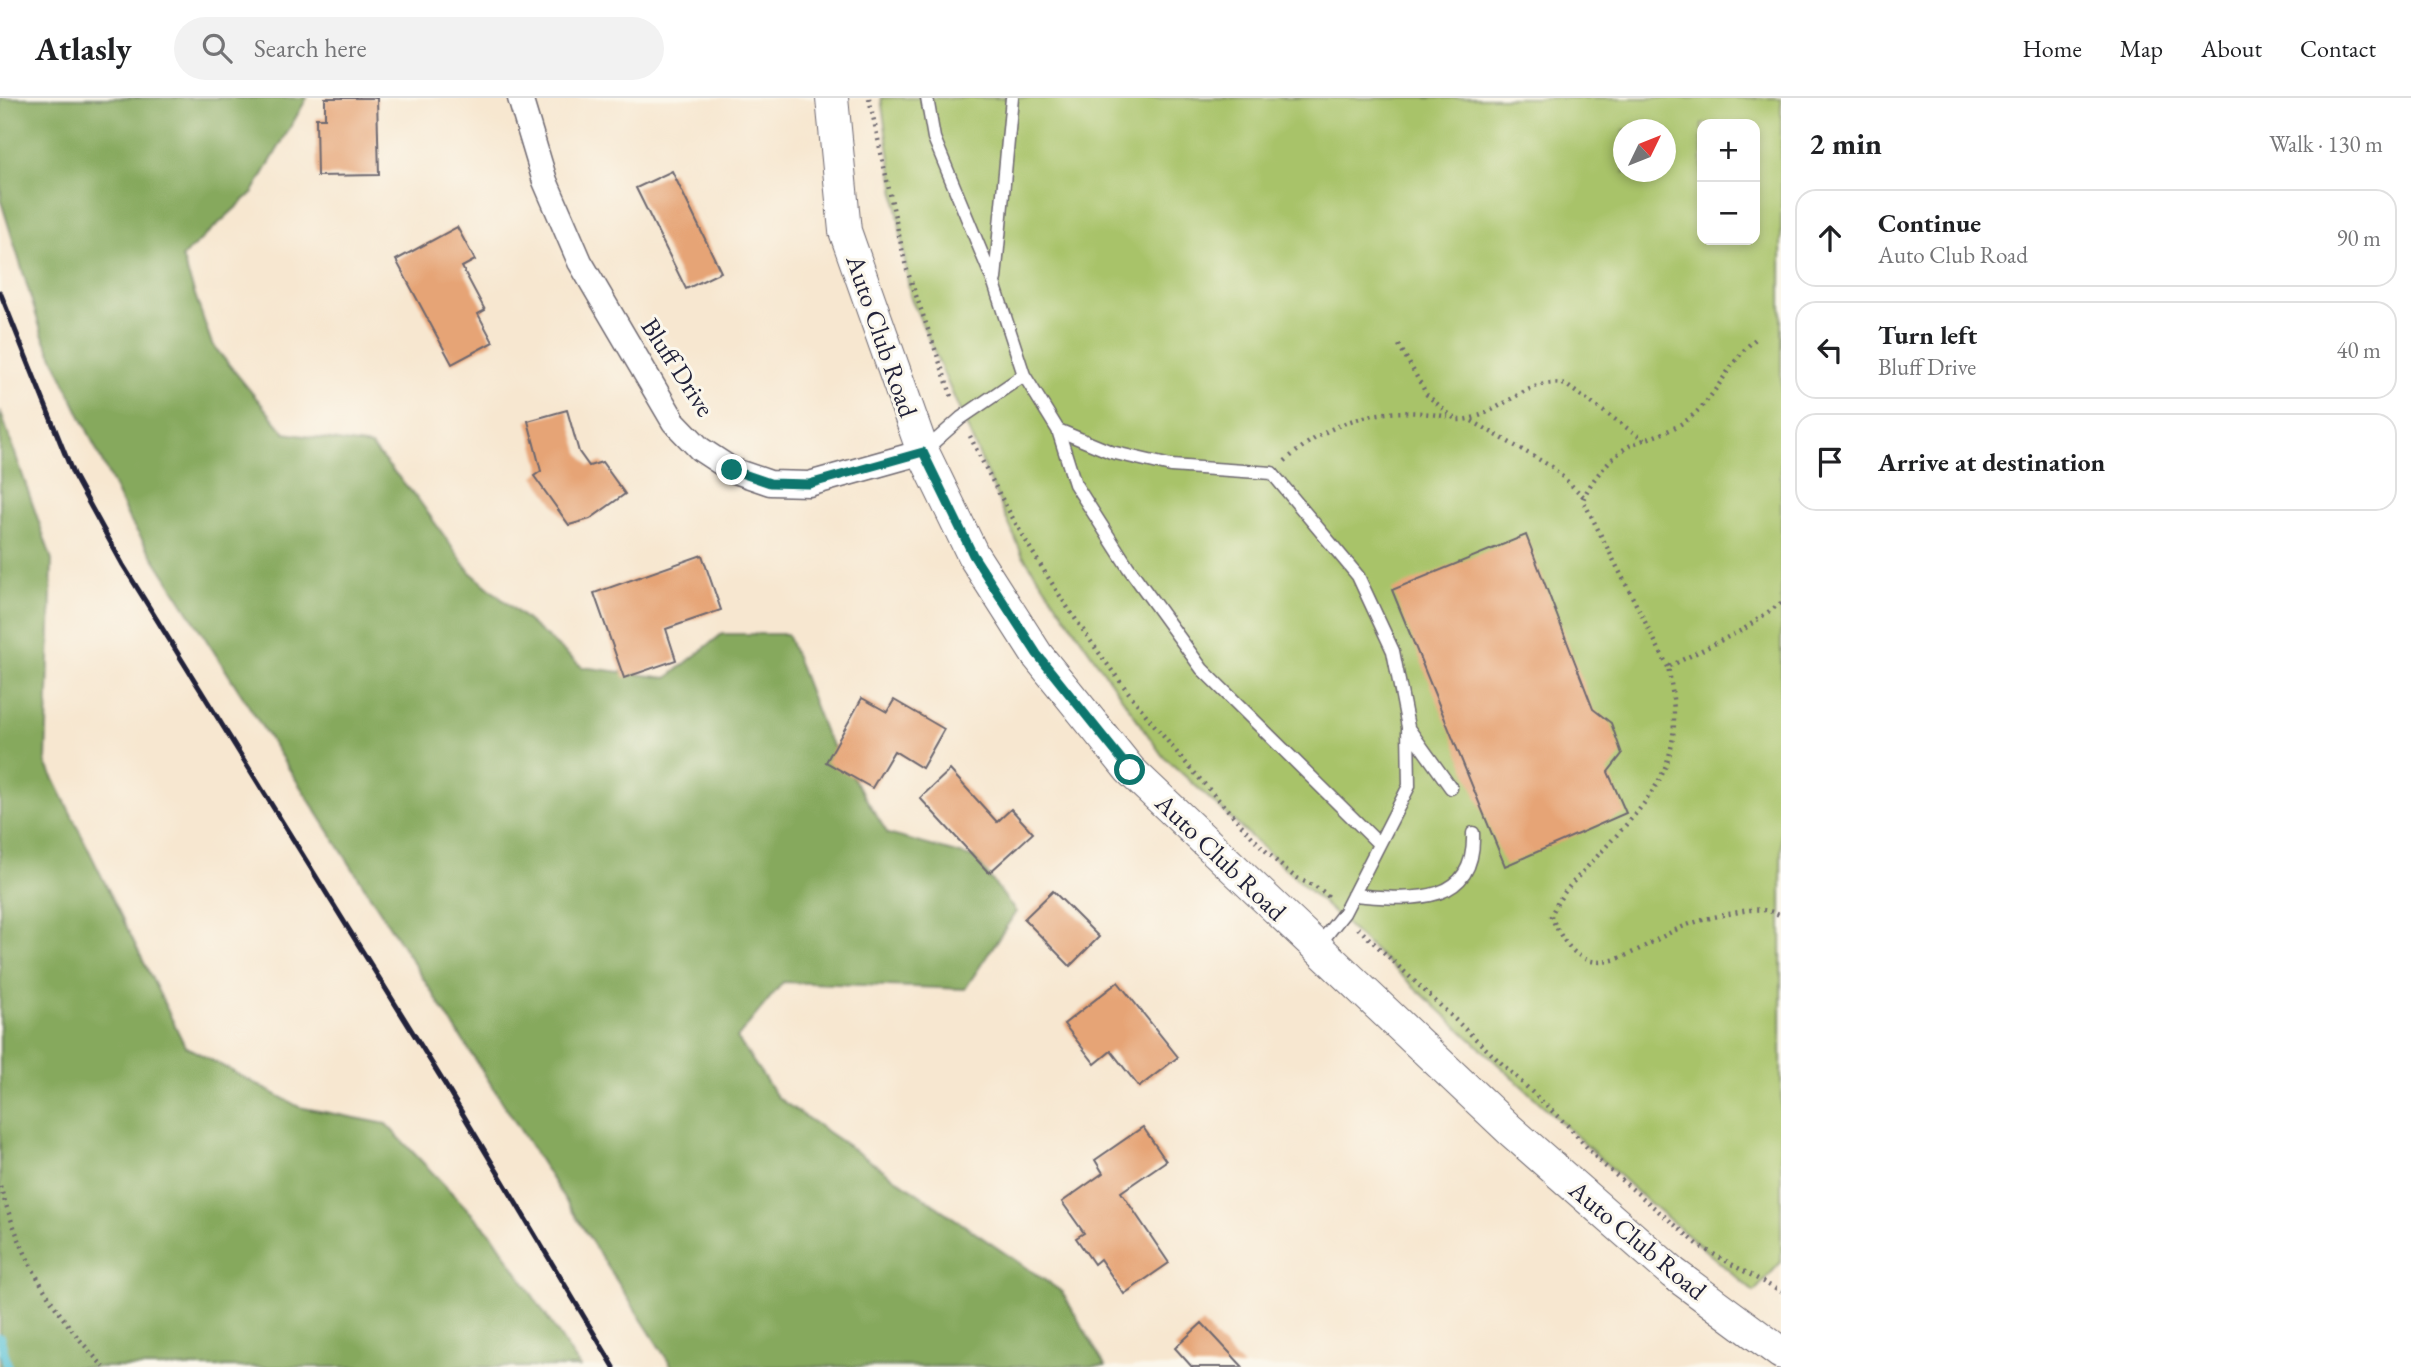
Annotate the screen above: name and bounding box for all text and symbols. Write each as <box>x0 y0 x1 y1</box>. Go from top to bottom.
search box <box>174 17 664 80</box>
text: Atlasly <box>35 27 132 70</box>
icon: search <box>198 29 236 67</box>
text: Search here <box>254 31 367 65</box>
text: Home <box>2022 33 2082 64</box>
text: Map <box>2120 33 2163 64</box>
text: About <box>2201 33 2262 64</box>
text: Contact <box>2300 33 2376 64</box>
north arrow <box>1613 119 1676 182</box>
map controls <box>1697 119 1760 245</box>
button: + <box>1697 119 1760 182</box>
text: 2 min <box>1809 124 1882 163</box>
text: Walk · 130 m <box>2269 129 2383 159</box>
button: − <box>1697 182 1760 245</box>
text: Continue <box>1878 206 1981 240</box>
icon: ahead <box>1811 219 1849 257</box>
text: 90 m <box>2336 223 2381 253</box>
text: Auto Club Road <box>1878 240 2028 270</box>
street label: Auto Club Road <box>838 249 926 422</box>
street label: Bluff Drive <box>634 311 722 423</box>
text: Turn left <box>1878 318 1977 352</box>
icon: left <box>1811 331 1849 369</box>
text: 40 m <box>2336 335 2381 365</box>
text: Bluff Drive <box>1878 352 1976 382</box>
icon: arrive <box>1811 443 1849 481</box>
text: Arrive at destination <box>1878 445 2105 479</box>
route end <box>716 454 747 485</box>
route start <box>1114 754 1145 785</box>
street label: Auto Club Road <box>1148 785 1294 929</box>
street label: Auto Club Road <box>1561 1172 1714 1308</box>

